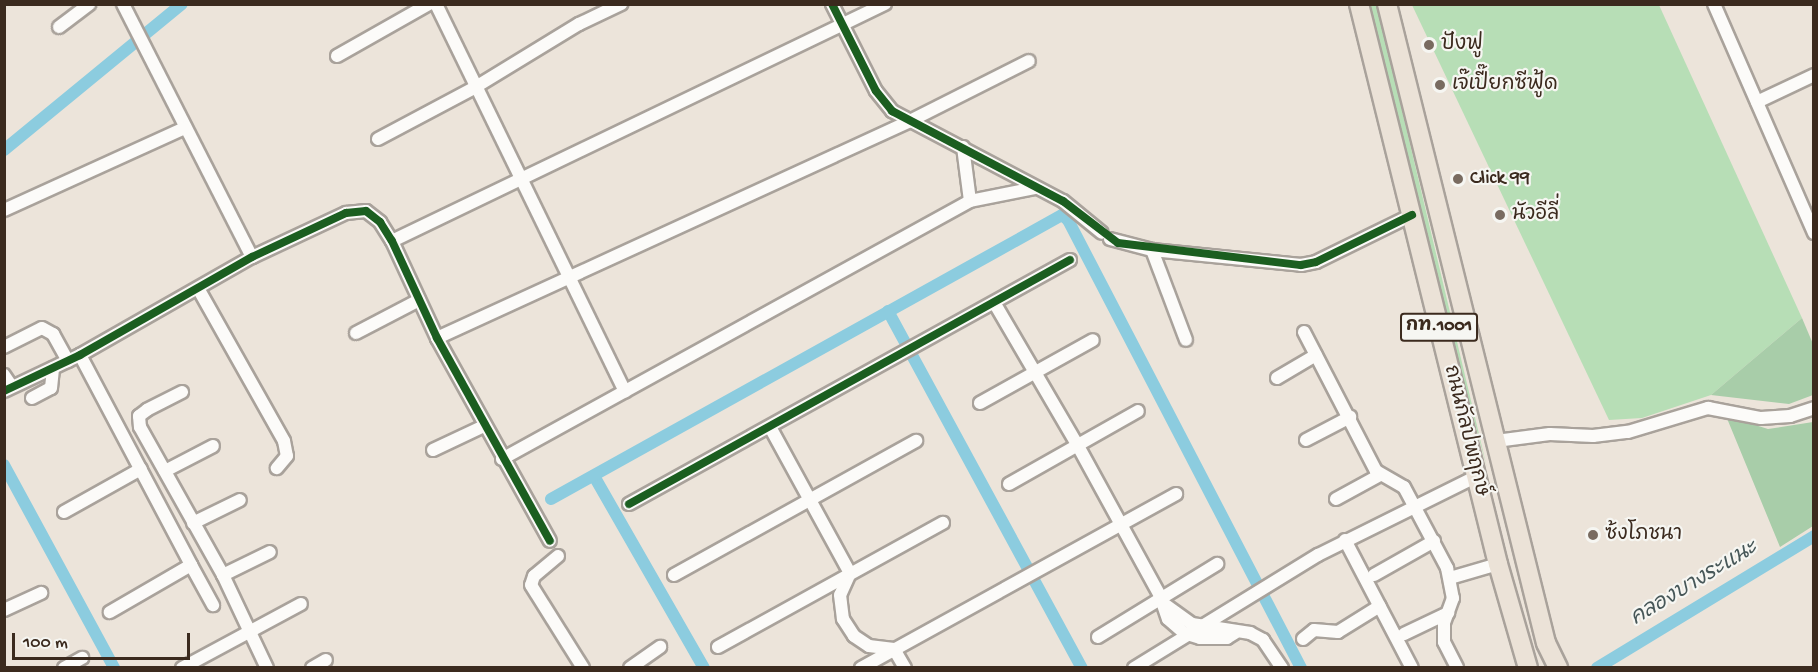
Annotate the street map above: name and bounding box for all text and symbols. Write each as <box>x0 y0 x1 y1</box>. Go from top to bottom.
place label: ปังฟู <box>1441 33 1483 57</box>
marker: ปังฟู <box>1422 38 1436 52</box>
place label: เจ๊เปี๊ยกซีฟู้ด <box>1452 73 1558 97</box>
marker: เจ๊เปี๊ยกซีฟู้ด <box>1433 78 1447 92</box>
place label: Click 99 <box>1470 167 1530 191</box>
marker: Click 99 <box>1451 172 1465 186</box>
place label: นัวอีลี่ <box>1512 203 1559 227</box>
marker: นัวอีลี่ <box>1493 208 1507 222</box>
road number: กท.1001 <box>1400 312 1478 342</box>
street label: ถนนกัลปพฤกษ์ <box>1437 363 1493 499</box>
place label: ซ้งโภชนา <box>1605 523 1682 547</box>
marker: ซ้งโภชนา <box>1586 528 1600 542</box>
water label: คลองบางระแนะ <box>1627 537 1763 633</box>
scale bar <box>15 621 194 659</box>
text: 100 m <box>23 633 68 654</box>

